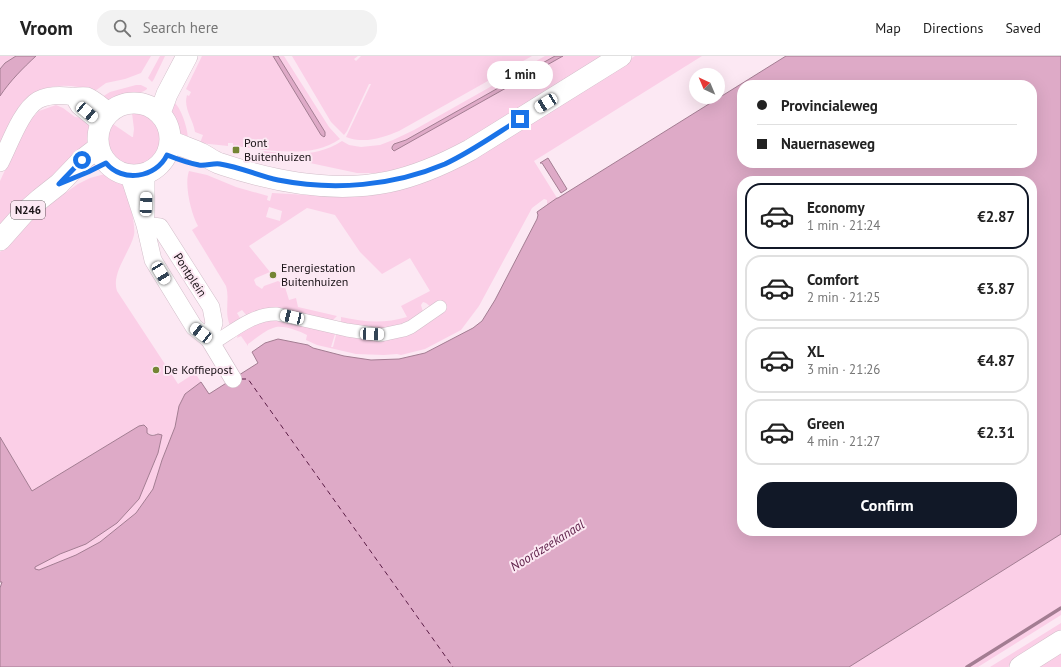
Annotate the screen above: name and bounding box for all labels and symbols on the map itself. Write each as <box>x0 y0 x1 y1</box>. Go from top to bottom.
callout: 1 min <box>487 61 553 89</box>
north arrow <box>689 68 725 104</box>
car <box>533 92 559 114</box>
car <box>74 100 100 124</box>
route end <box>511 110 529 128</box>
place label: Pont Buitenhuizen <box>244 135 311 164</box>
marker: Pont Buitenhuizen <box>231 145 241 155</box>
route start <box>73 151 91 169</box>
car <box>140 192 152 216</box>
road number: N246 <box>11 201 45 219</box>
street label: Pontplein <box>171 250 210 299</box>
car <box>150 260 172 286</box>
place label: Energiestation Buitenhuizen <box>281 260 355 289</box>
marker: Energiestation Buitenhuizen <box>268 270 278 280</box>
car <box>279 308 305 326</box>
car <box>188 321 214 345</box>
car <box>360 328 384 340</box>
place label: De Koffiepost <box>164 362 233 377</box>
marker: De Koffiepost <box>151 365 161 375</box>
water label: Noordzeekanaal <box>507 516 588 575</box>

